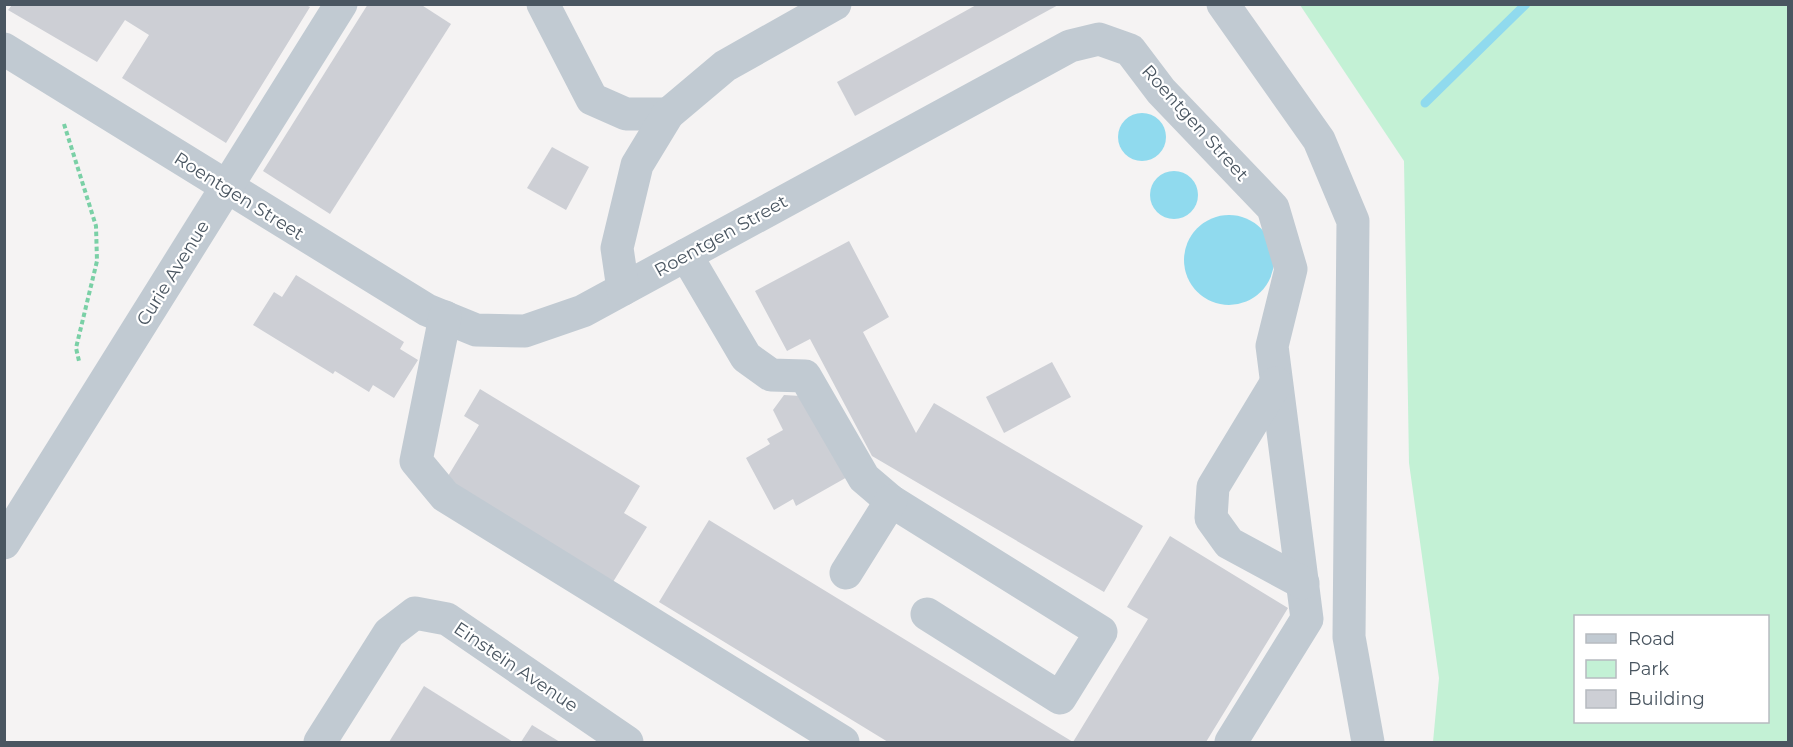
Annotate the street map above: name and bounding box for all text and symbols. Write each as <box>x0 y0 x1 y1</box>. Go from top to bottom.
street label: Roentgen Street <box>1137 60 1253 186</box>
street label: Roentgen Street <box>170 147 308 245</box>
street label: Roentgen Street <box>651 190 791 282</box>
street label: Curie Avenue <box>132 216 214 330</box>
legend <box>1574 615 1769 723</box>
street label: Einstein Avenue <box>450 617 582 717</box>
text: Road <box>1628 628 1675 650</box>
text: Park <box>1628 658 1669 680</box>
text: Building <box>1628 688 1705 710</box>

